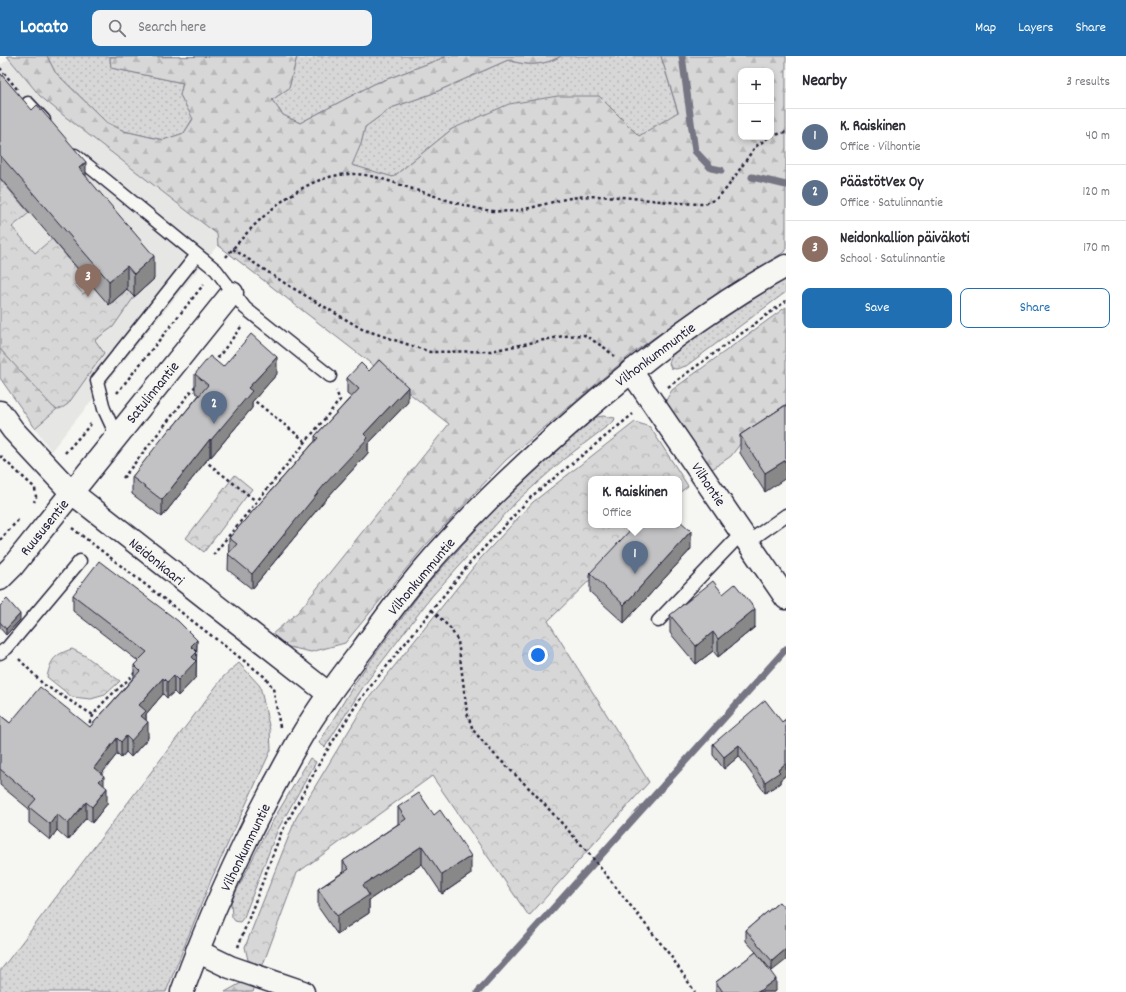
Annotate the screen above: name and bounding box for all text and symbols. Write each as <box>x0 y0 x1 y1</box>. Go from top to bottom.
search box <box>92 10 372 46</box>
text: Locato <box>20 15 68 42</box>
icon: search <box>106 17 128 39</box>
text: Search here <box>138 17 206 39</box>
text: Map <box>975 18 996 38</box>
text: Layers <box>1018 18 1053 38</box>
text: Share <box>1075 18 1106 38</box>
map controls <box>738 68 774 140</box>
button: + <box>738 68 774 104</box>
text: Nearby <box>802 70 846 94</box>
text: 3 results <box>1066 73 1110 92</box>
button: − <box>738 104 774 140</box>
text: K. Raiskinen <box>840 116 906 138</box>
text: 1 <box>814 127 816 146</box>
text: 40 m <box>1086 127 1110 146</box>
text: Office · Vilhontie <box>840 138 921 157</box>
text: PäästötVex Oy <box>840 172 923 194</box>
text: 2 <box>812 183 818 202</box>
text: 120 m <box>1082 183 1110 202</box>
text: Office · Satulinnantie <box>840 194 943 213</box>
text: Neidonkallion päiväkoti <box>840 228 970 250</box>
text: 3 <box>812 239 818 258</box>
text: 170 m <box>1083 239 1110 258</box>
text: School · Satulinnantie <box>840 250 945 269</box>
pin: 3 <box>75 264 101 297</box>
button: Save <box>802 288 952 328</box>
button: Share <box>960 288 1110 328</box>
street label: Vilhonkummuntie <box>611 318 701 393</box>
street label: Satulinnantie <box>122 357 186 429</box>
pin: 2 <box>201 391 227 424</box>
street label: Vilhontie <box>685 459 730 512</box>
popup <box>588 476 682 528</box>
text: K. Raiskinen <box>602 482 668 504</box>
street label: Ruususentie <box>16 495 76 562</box>
text: Office <box>602 504 631 523</box>
street label: Neidonkaari <box>123 533 188 592</box>
street label: Vilhonkummuntie <box>383 533 462 621</box>
pin: 1 <box>622 541 648 574</box>
your location <box>528 645 548 665</box>
street label: Vilhonkummuntie <box>216 800 278 896</box>

